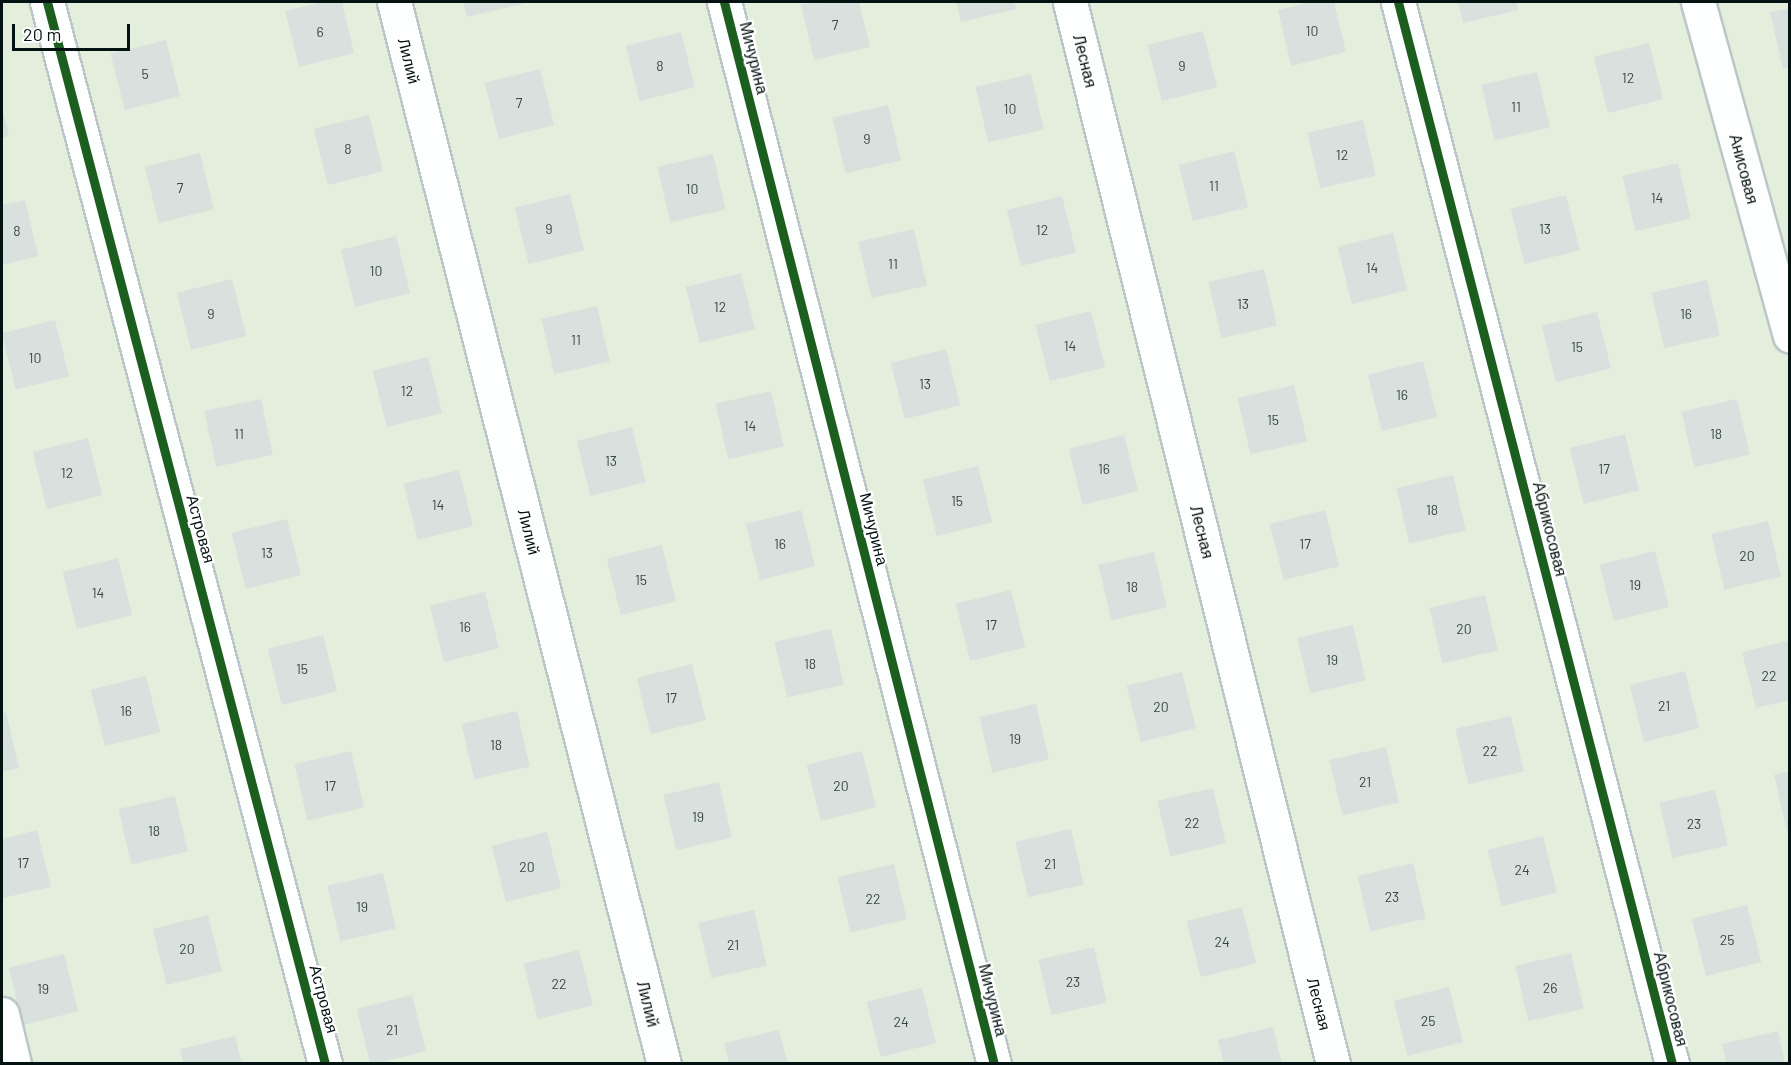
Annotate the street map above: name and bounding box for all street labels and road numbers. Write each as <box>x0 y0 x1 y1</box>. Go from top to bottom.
street label: Мичурина <box>736 20 772 96</box>
street label: Лесная <box>1069 33 1101 89</box>
street label: Лилий <box>394 36 424 86</box>
street label: Анисовая <box>1725 132 1763 206</box>
street label: Абрикосовая <box>1529 480 1571 578</box>
street label: Мичурина <box>856 491 892 567</box>
street label: Астровая <box>183 493 219 565</box>
street label: Лесная <box>1186 504 1218 560</box>
street label: Лилий <box>514 507 544 557</box>
street label: Абрикосовая <box>1650 950 1692 1048</box>
street label: Мичурина <box>975 962 1011 1038</box>
street label: Астровая <box>306 963 342 1035</box>
street label: Лесная <box>1303 976 1335 1032</box>
street label: Лилий <box>633 979 663 1029</box>

